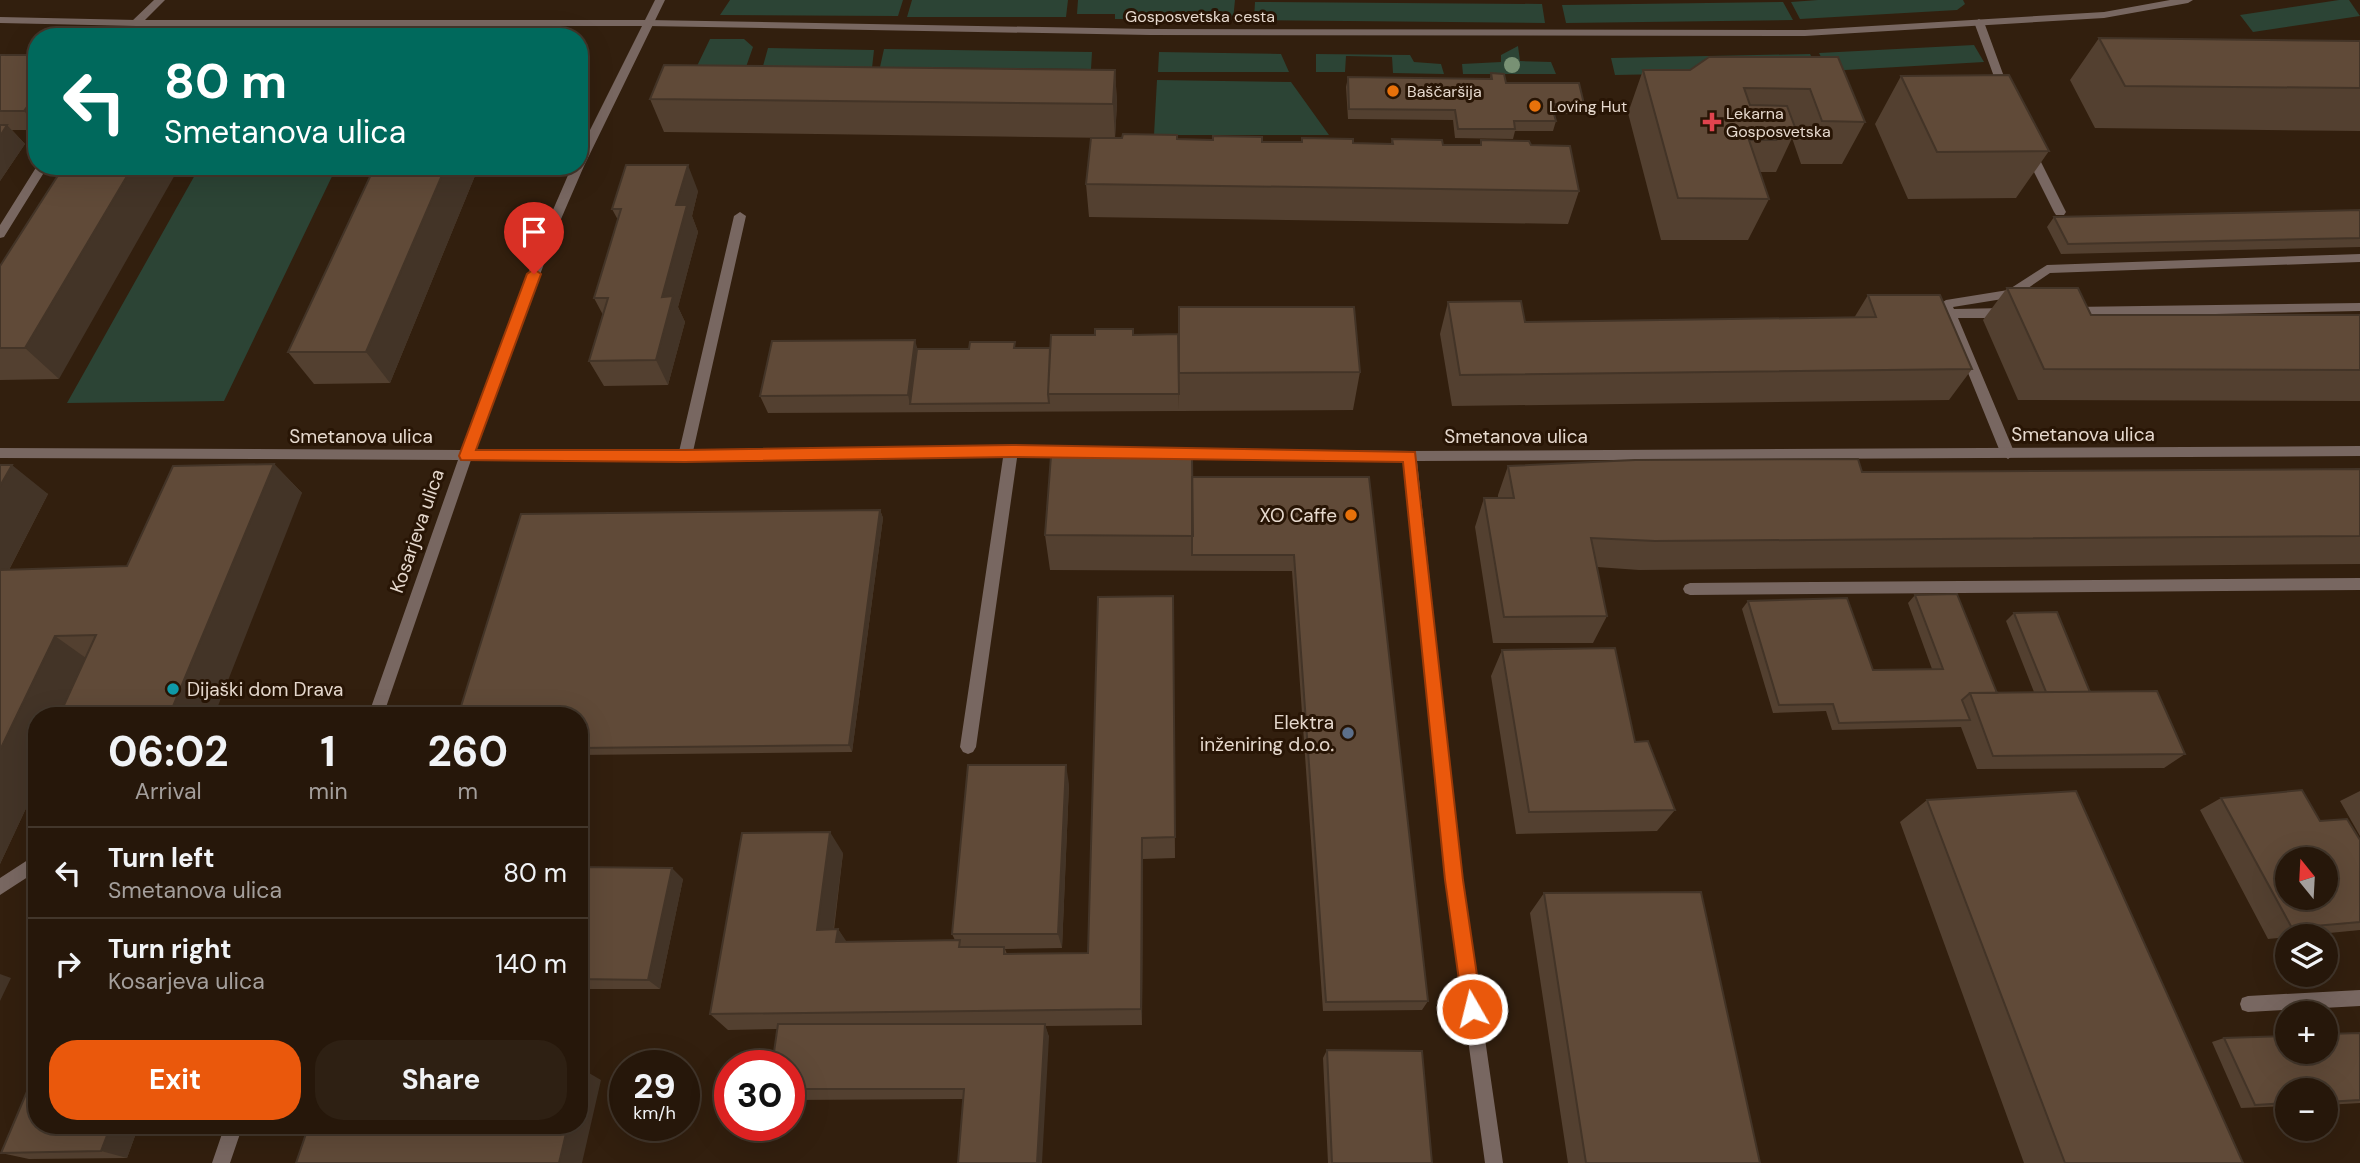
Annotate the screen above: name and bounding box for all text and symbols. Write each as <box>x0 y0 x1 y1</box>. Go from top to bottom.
street label: Gosposvetska cesta <box>1125 6 1275 27</box>
text: 80 m <box>164 49 287 113</box>
icon: left <box>49 56 140 147</box>
place label: Baščaršija <box>1407 81 1482 102</box>
marker: Baščaršija <box>1385 83 1401 99</box>
place label: Loving Hut <box>1549 96 1627 117</box>
marker: Loving Hut <box>1527 98 1543 114</box>
place label: Lekarna Gosposvetska <box>1726 103 1831 142</box>
text: Smetanova ulica <box>164 111 406 153</box>
marker: Lekarna Gosposvetska <box>1704 114 1720 130</box>
pin <box>504 202 564 274</box>
icon: arrive <box>515 213 553 251</box>
street label: Smetanova ulica <box>2011 422 2155 447</box>
street label: Smetanova ulica <box>289 424 433 449</box>
street label: Smetanova ulica <box>1444 424 1588 449</box>
street label: Kosarjeva ulica <box>384 466 450 596</box>
place label: XO Caffe <box>1259 503 1337 528</box>
marker: XO Caffe <box>1343 507 1359 523</box>
place label: Dijaški dom Drava <box>187 677 343 702</box>
marker: Dijaški dom Drava <box>165 681 181 697</box>
place label: Elektra inženiring d.o.o. <box>1200 710 1334 757</box>
text: 06:02 <box>108 724 228 779</box>
text: 1 <box>320 724 336 779</box>
text: 260 <box>428 724 508 779</box>
marker: Elektra inženiring d.o.o. <box>1340 725 1356 741</box>
text: Arrival <box>135 776 202 806</box>
text: min <box>308 776 348 806</box>
text: m <box>458 776 478 806</box>
text: Turn left <box>108 841 215 875</box>
north arrow <box>2275 847 2338 910</box>
map controls <box>2275 847 2338 1141</box>
icon: left <box>49 854 87 892</box>
text: 80 m <box>503 856 567 890</box>
text: Smetanova ulica <box>108 875 282 905</box>
button: layers <box>2275 924 2338 987</box>
text: Turn right <box>108 932 232 966</box>
icon: right <box>49 945 87 983</box>
text: 140 m <box>495 947 567 981</box>
text: Kosarjeva ulica <box>108 966 265 996</box>
position arrow <box>1435 972 1509 1046</box>
button: + <box>2275 1001 2338 1064</box>
button: Exit <box>49 1040 301 1120</box>
button: Share <box>315 1040 567 1120</box>
speed limit sign: 30 <box>714 1050 805 1141</box>
text: 29 <box>633 1063 676 1109</box>
button: − <box>2275 1078 2338 1141</box>
text: km/h <box>633 1101 676 1125</box>

